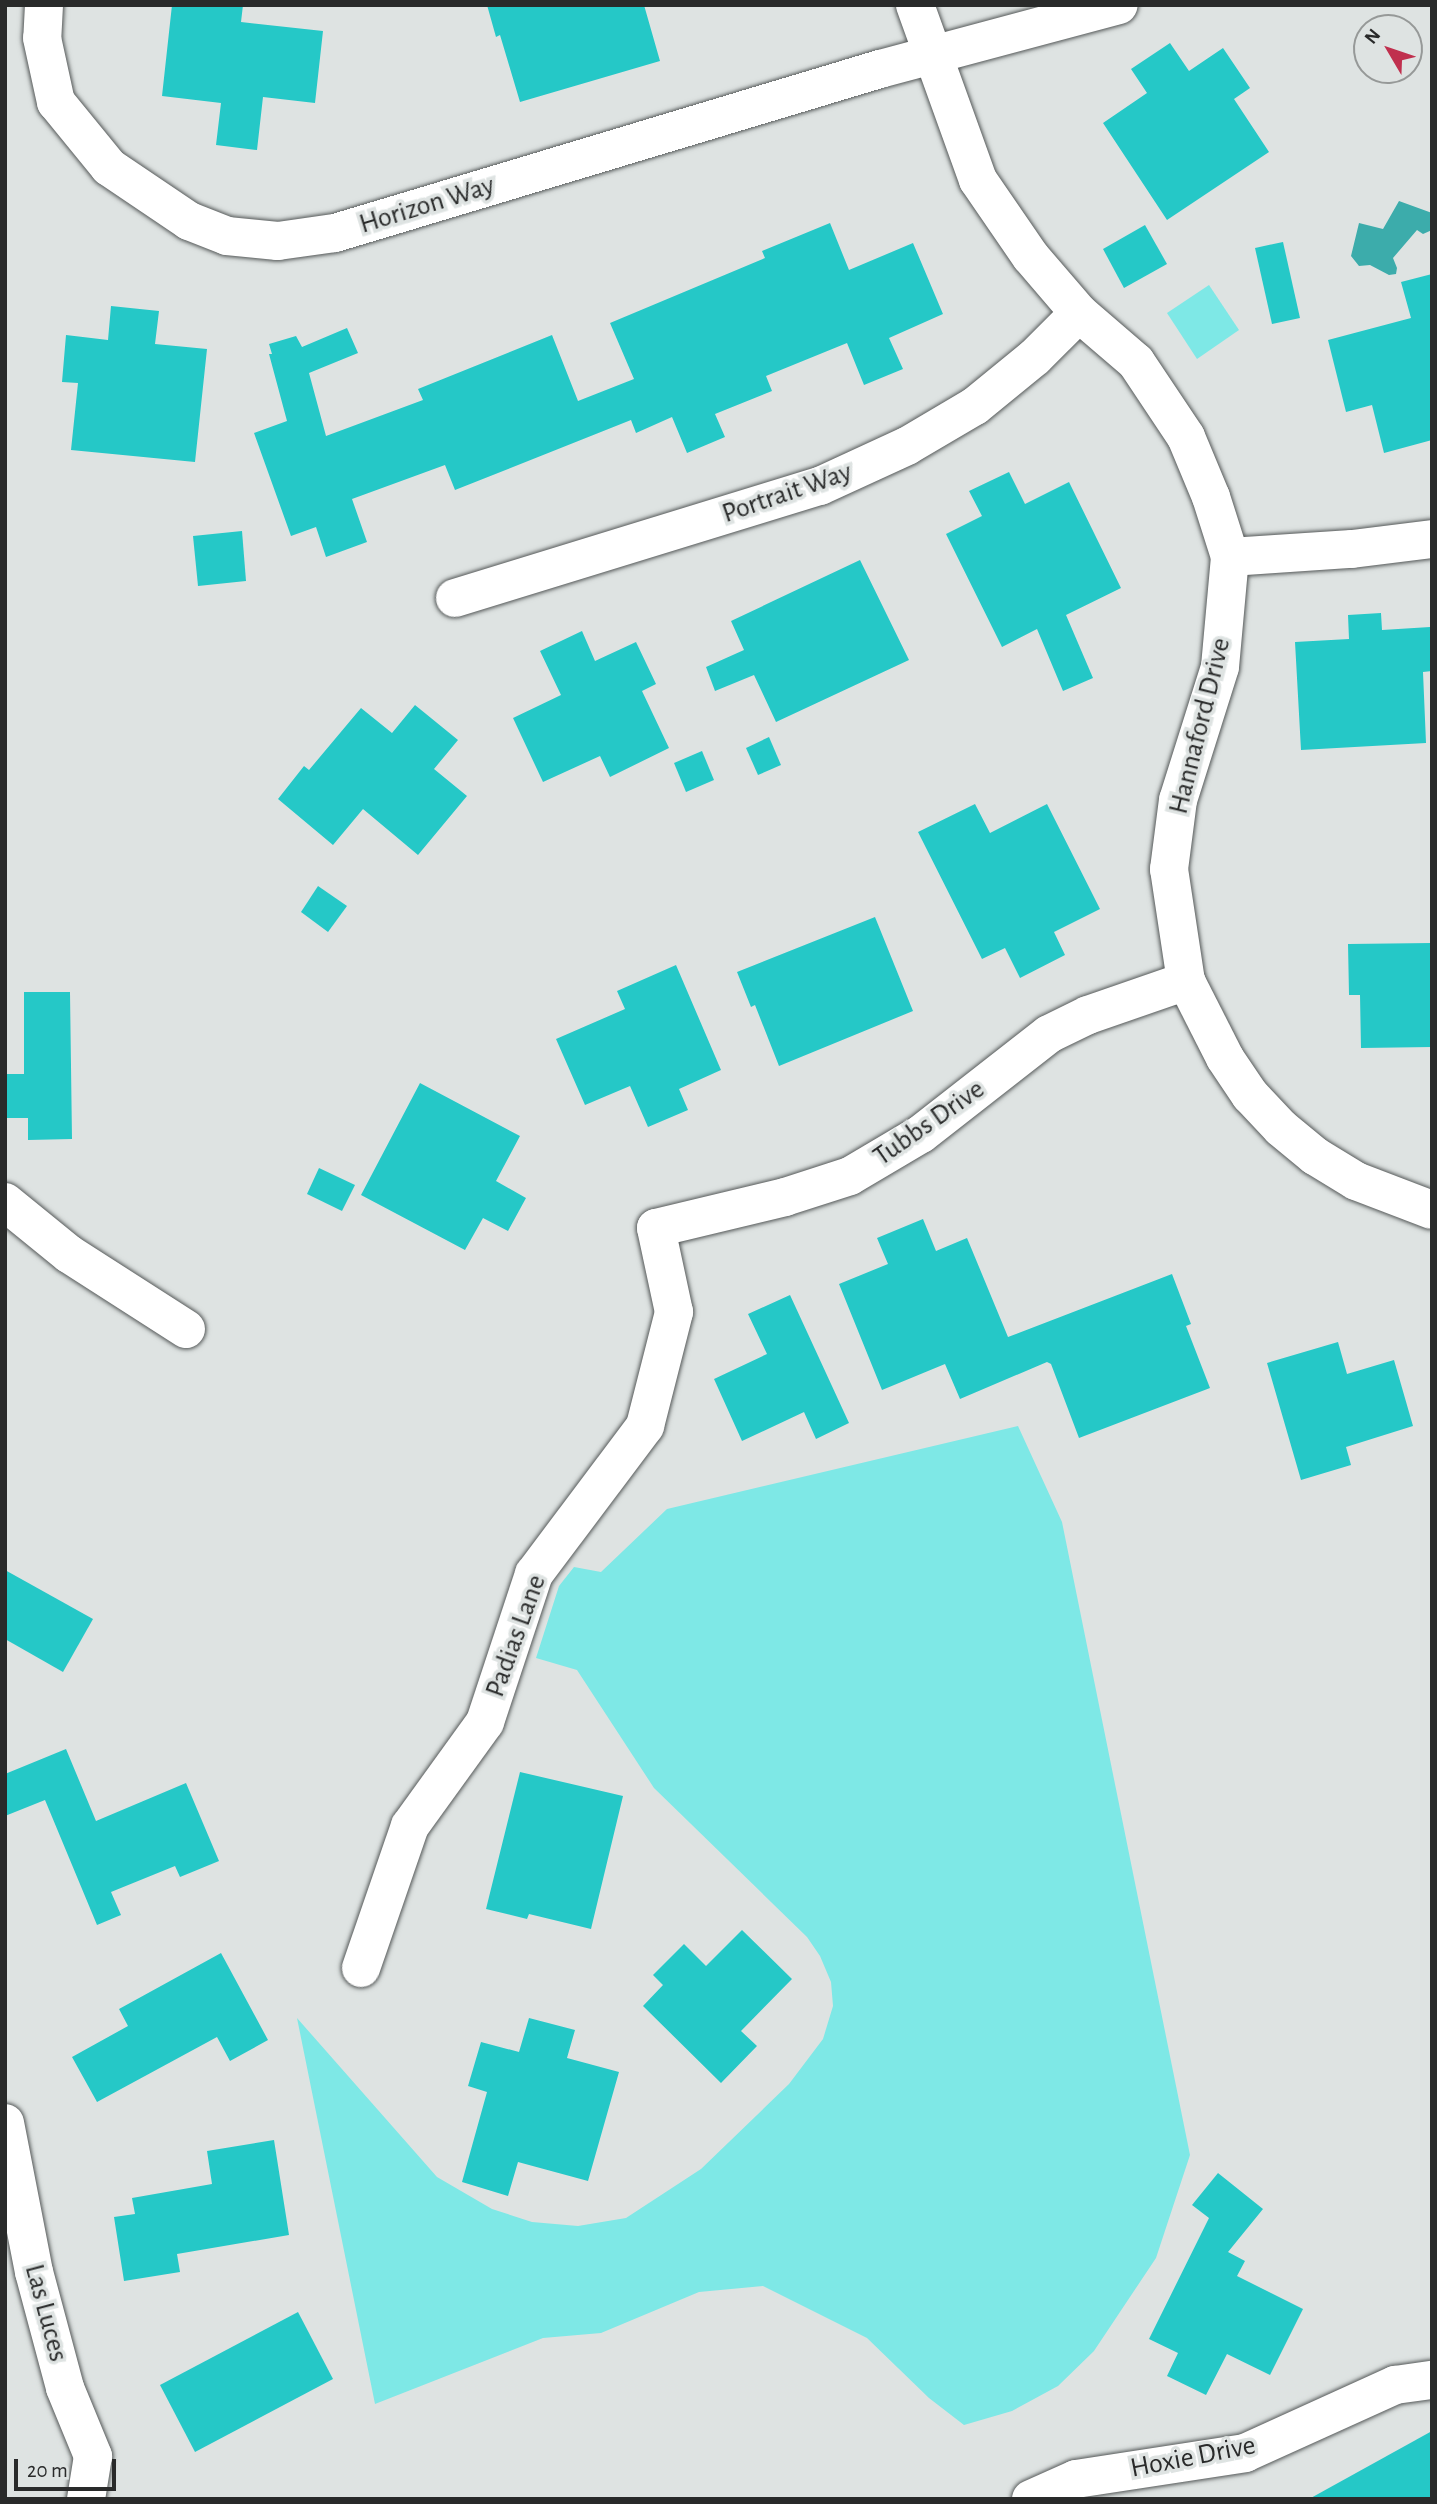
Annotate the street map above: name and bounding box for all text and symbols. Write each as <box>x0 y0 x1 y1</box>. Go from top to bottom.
north arrow <box>1353 14 1423 84</box>
text: N <box>1361 26 1384 48</box>
street label: Horizon Way <box>355 169 499 241</box>
street label: Portrait Way <box>718 455 856 531</box>
street label: Hannaford Drive <box>1162 634 1238 818</box>
street label: Tubbs Drive <box>867 1073 991 1173</box>
street label: Padias Lane <box>478 1570 554 1702</box>
street label: Las Luces <box>17 2261 75 2365</box>
street label: Hoxie Drive <box>1128 2428 1258 2486</box>
scale bar <box>18 2444 119 2488</box>
text: 20 m <box>27 2460 68 2481</box>

